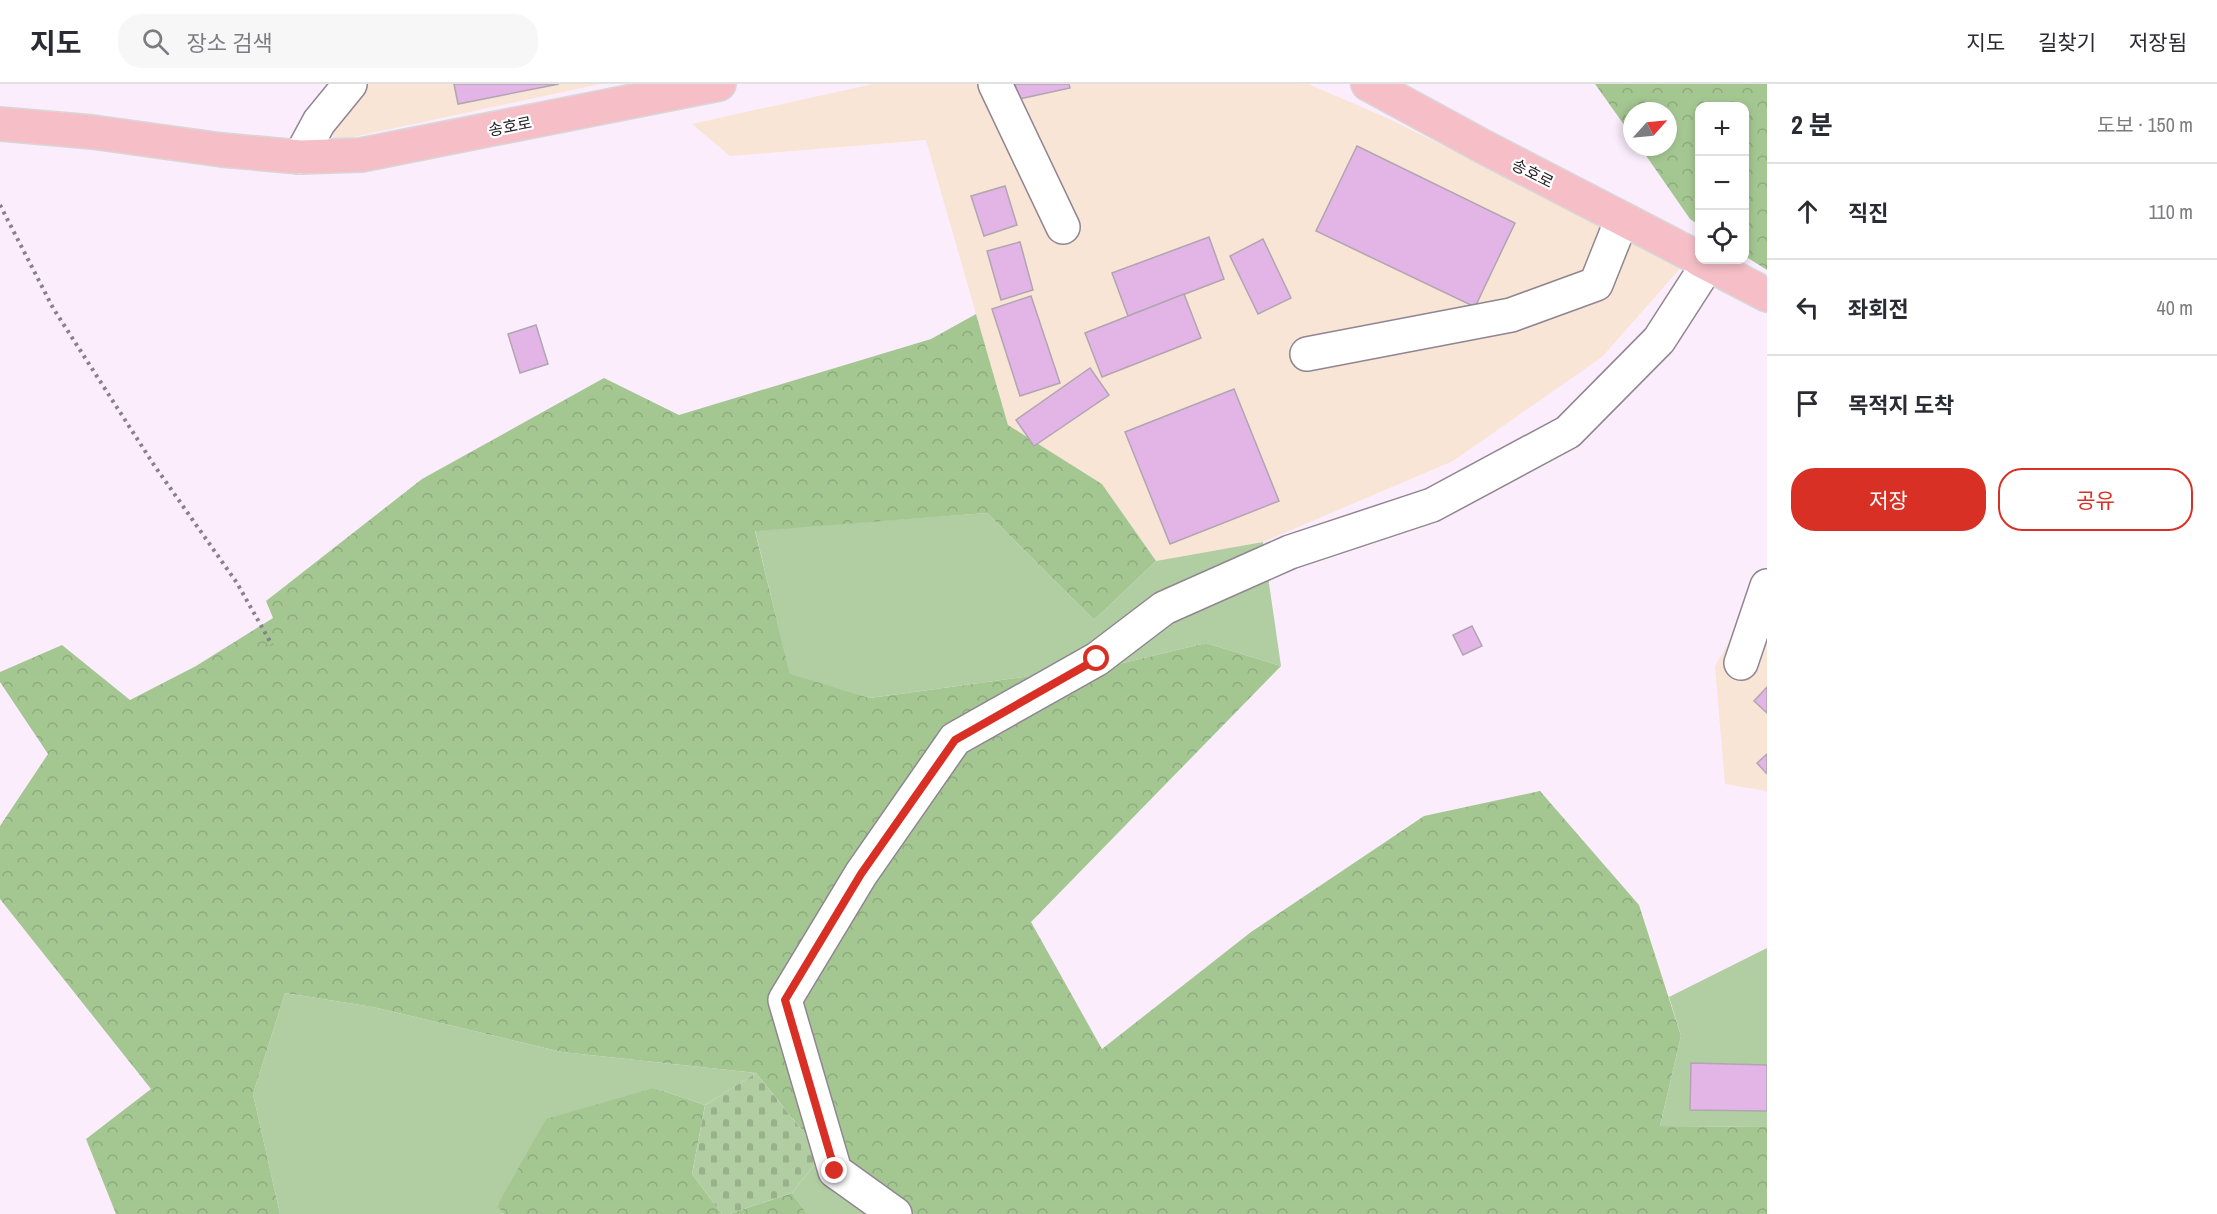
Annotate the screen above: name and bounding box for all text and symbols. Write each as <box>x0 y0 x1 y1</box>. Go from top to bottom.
search box <box>118 14 538 68</box>
text: 지도 <box>30 24 82 62</box>
icon: search <box>139 25 172 58</box>
text: 장소 검색 <box>187 28 273 58</box>
text: 지도 <box>1966 28 2005 57</box>
text: 길찾기 <box>2038 28 2096 57</box>
text: 저장됨 <box>2129 28 2187 57</box>
north arrow <box>1623 102 1677 156</box>
map controls <box>1695 102 1749 264</box>
button: + <box>1695 102 1749 156</box>
text: 2 분 <box>1791 107 1833 142</box>
street label: 송호로 <box>486 111 534 141</box>
text: 도보 · 150 m <box>2097 111 2193 138</box>
street label: 송호로 <box>1508 153 1558 193</box>
button: − <box>1695 156 1749 210</box>
icon: ahead <box>1791 195 1824 228</box>
text: 직진 <box>1848 198 1888 228</box>
text: 110 m <box>2149 198 2193 225</box>
button: locate <box>1695 210 1749 264</box>
icon: left <box>1791 291 1824 324</box>
text: 좌회전 <box>1848 294 1909 324</box>
text: 40 m <box>2157 294 2193 321</box>
icon: arrive <box>1791 387 1824 420</box>
text: 목적지 도착 <box>1848 390 1954 420</box>
button: 저장 <box>1791 468 1986 531</box>
button: 공유 <box>1998 468 2193 531</box>
route start <box>1083 645 1109 671</box>
route end <box>821 1157 847 1183</box>

